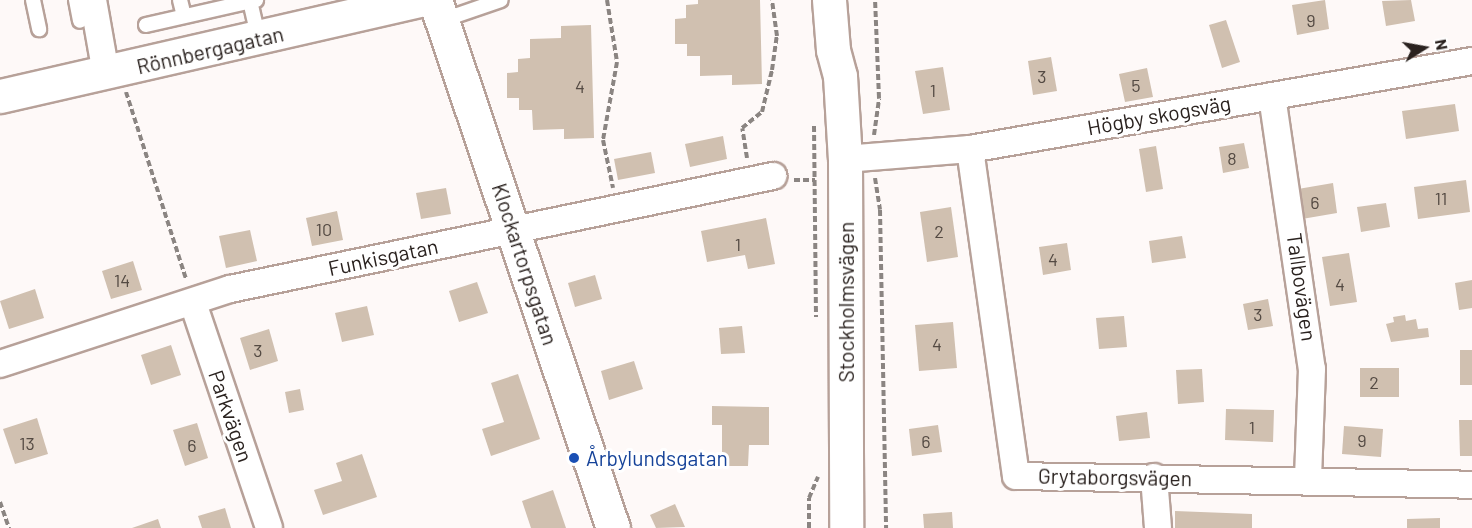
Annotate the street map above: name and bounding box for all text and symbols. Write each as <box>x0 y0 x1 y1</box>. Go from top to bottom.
house number: 9 <box>1306 9 1316 31</box>
north arrow <box>1394 18 1454 78</box>
street label: Rönnbergagatan <box>134 21 286 79</box>
text: N <box>1432 37 1452 51</box>
house number: 3 <box>1037 65 1047 87</box>
house number: 5 <box>1131 74 1141 96</box>
house number: 4 <box>575 75 585 97</box>
house number: 1 <box>930 79 936 101</box>
street label: Högby skogsväg <box>1085 90 1233 140</box>
house number: 8 <box>1227 147 1237 169</box>
street label: Klockartorpsgatan <box>487 180 563 348</box>
house number: 11 <box>1435 187 1447 209</box>
house number: 6 <box>1310 191 1320 213</box>
house number: 10 <box>316 218 332 240</box>
house number: 2 <box>934 220 944 242</box>
street label: Stockholmsvägen <box>833 222 859 382</box>
street label: Tallbovägen <box>1282 231 1322 343</box>
street label: Funkisgatan <box>326 233 440 281</box>
house number: 1 <box>735 233 741 255</box>
house number: 4 <box>1048 248 1058 270</box>
house number: 14 <box>114 269 130 291</box>
house number: 4 <box>1335 273 1345 295</box>
house number: 3 <box>1253 303 1263 325</box>
house number: 4 <box>932 333 942 355</box>
house number: 3 <box>253 339 263 361</box>
street label: Parkvägen <box>204 367 258 465</box>
house number: 2 <box>1369 371 1379 393</box>
house number: 1 <box>1249 416 1255 438</box>
house number: 9 <box>1357 429 1367 451</box>
house number: 6 <box>921 430 931 452</box>
house number: 13 <box>19 432 35 454</box>
house number: 6 <box>187 434 197 456</box>
place label: Årbylundsgatan <box>586 445 728 471</box>
marker: Årbylundsgatan <box>567 451 581 465</box>
street label: Grytaborgsvägen <box>1038 463 1192 491</box>

